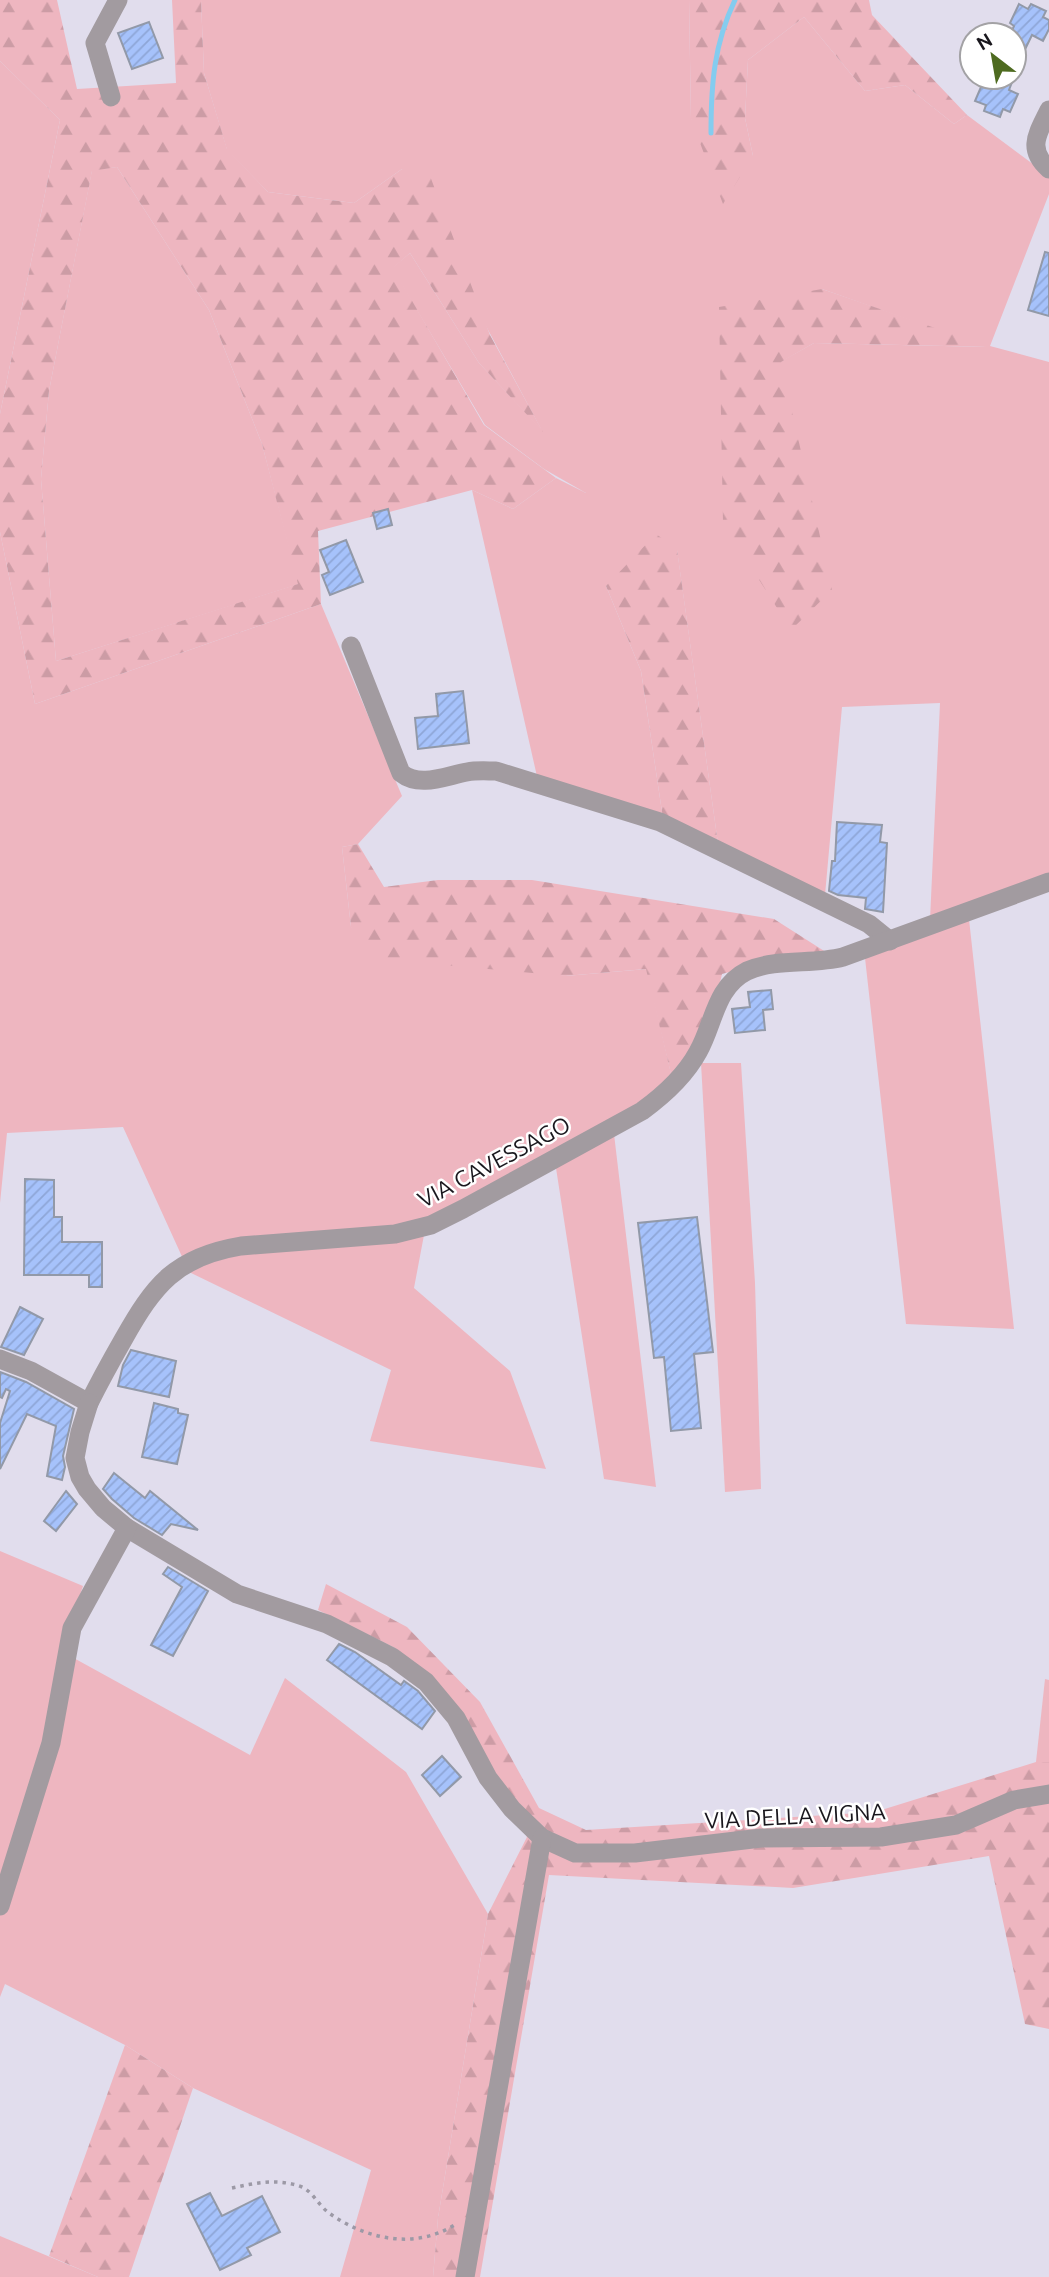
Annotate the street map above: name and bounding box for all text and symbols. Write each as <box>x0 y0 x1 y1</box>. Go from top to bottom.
north arrow <box>958 21 1028 91</box>
text: N <box>972 28 996 55</box>
street label: VIA CAVESSAGO <box>413 1111 574 1212</box>
street label: VIA DELLA VIGNA <box>704 1798 886 1833</box>

